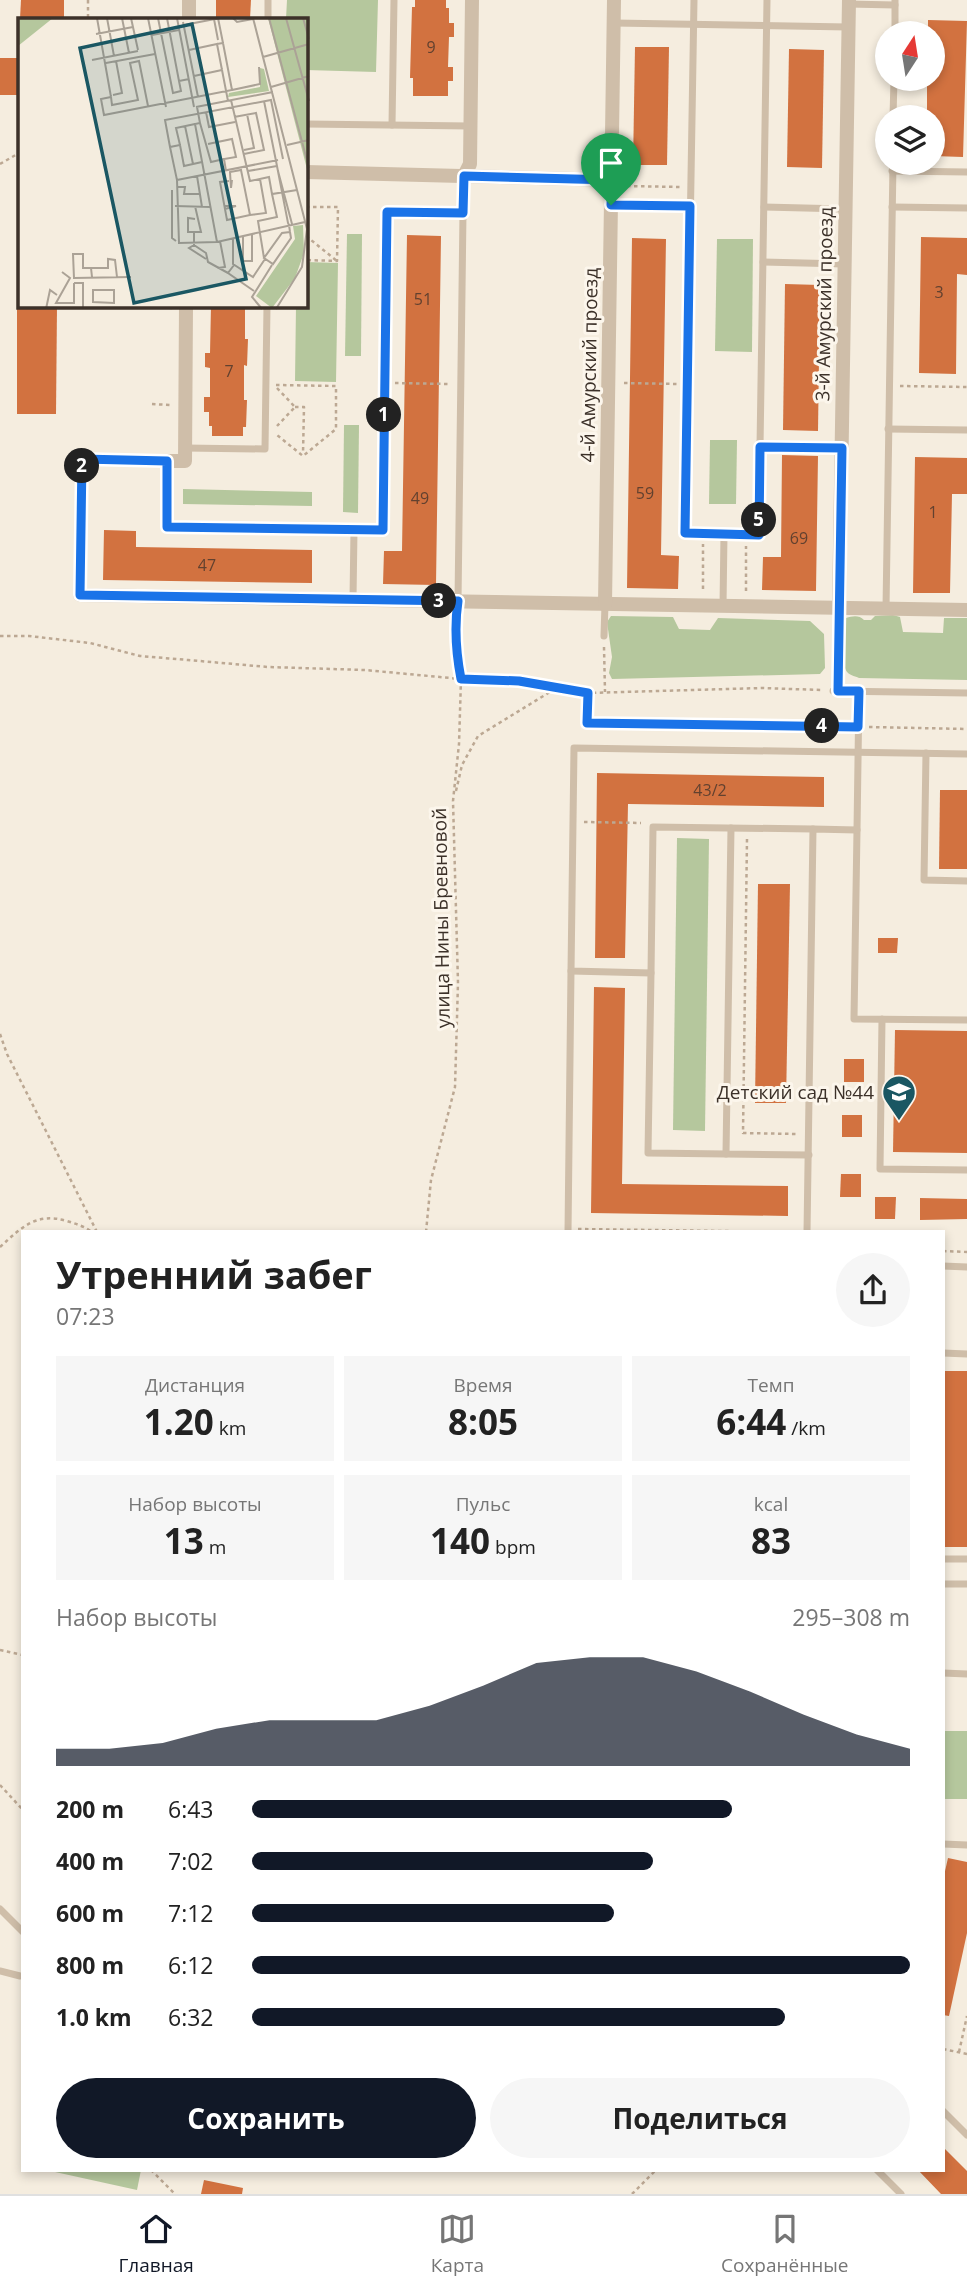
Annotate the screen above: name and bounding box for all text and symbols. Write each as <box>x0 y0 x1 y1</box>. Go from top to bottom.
inset map <box>18 18 308 308</box>
north arrow <box>875 21 945 91</box>
map controls <box>875 21 945 175</box>
house number: 9 <box>426 36 436 58</box>
button: layers <box>875 105 945 175</box>
pin <box>581 133 641 205</box>
icon: arrive <box>592 144 630 182</box>
street label: 3-й Амурский проезд <box>809 206 839 402</box>
street label: 4-й Амурский проезд <box>574 267 604 463</box>
house number: 3 <box>934 281 944 303</box>
house number: 51 <box>414 288 432 310</box>
house number: 7 <box>224 360 234 382</box>
pin: 1 <box>366 398 402 432</box>
text: 1 <box>378 401 389 427</box>
pin: 2 <box>64 448 100 484</box>
text: 2 <box>76 452 87 478</box>
house number: 59 <box>636 482 654 504</box>
house number: 49 <box>411 487 429 509</box>
house number: 1 <box>928 501 938 523</box>
pin: 5 <box>742 503 776 538</box>
text: 5 <box>753 506 764 532</box>
house number: 69 <box>790 527 808 549</box>
house number: 47 <box>198 554 216 576</box>
pin: 3 <box>422 584 457 618</box>
text: 3 <box>433 587 444 613</box>
pin: 4 <box>804 708 840 744</box>
text: 4 <box>816 712 827 738</box>
house number: 43/2 <box>693 779 727 801</box>
street label: улица Нины Бревновой <box>426 808 456 1028</box>
school or university icon: Детский сад №44 <box>880 1073 918 1122</box>
place label: Детский сад №44 <box>717 1079 874 1105</box>
text: Утренний забег <box>56 1248 372 1300</box>
button: share <box>836 1253 910 1327</box>
text: 07:23 <box>56 1300 115 1332</box>
text: Дистанция <box>145 1372 245 1398</box>
text: Время <box>453 1372 513 1398</box>
text: Темп <box>748 1372 794 1398</box>
text: 1.20 <box>144 1398 214 1445</box>
text: 8:05 <box>448 1398 518 1445</box>
text: 6:44 <box>716 1398 786 1445</box>
text: km <box>214 1415 246 1441</box>
text: /km <box>786 1415 826 1441</box>
text: Набор высоты <box>128 1491 262 1517</box>
text: Пульс <box>456 1491 510 1517</box>
text: kcal <box>754 1491 788 1517</box>
text: 13 <box>164 1517 204 1564</box>
text: 140 <box>430 1517 490 1564</box>
text: 83 <box>751 1517 791 1564</box>
text: m <box>204 1534 226 1560</box>
text: bpm <box>490 1534 536 1560</box>
text: Набор высоты <box>56 1601 218 1633</box>
text: 295–308 m <box>792 1601 910 1633</box>
text: 200 m <box>56 1793 124 1825</box>
text: 6:43 <box>168 1793 214 1825</box>
text: 400 m <box>56 1845 124 1877</box>
text: 7:02 <box>168 1845 214 1877</box>
text: 600 m <box>56 1897 124 1929</box>
text: 7:12 <box>168 1897 214 1929</box>
text: 800 m <box>56 1949 124 1981</box>
text: 6:12 <box>168 1949 214 1981</box>
text: 1.0 km <box>56 2001 132 2033</box>
text: 6:32 <box>168 2001 214 2033</box>
button: Сохранить <box>56 2078 476 2158</box>
button: Поделиться <box>490 2078 910 2158</box>
tab: Главная <box>118 2210 194 2278</box>
tab: Карта <box>431 2210 484 2278</box>
tab: Сохранённые <box>721 2210 849 2278</box>

